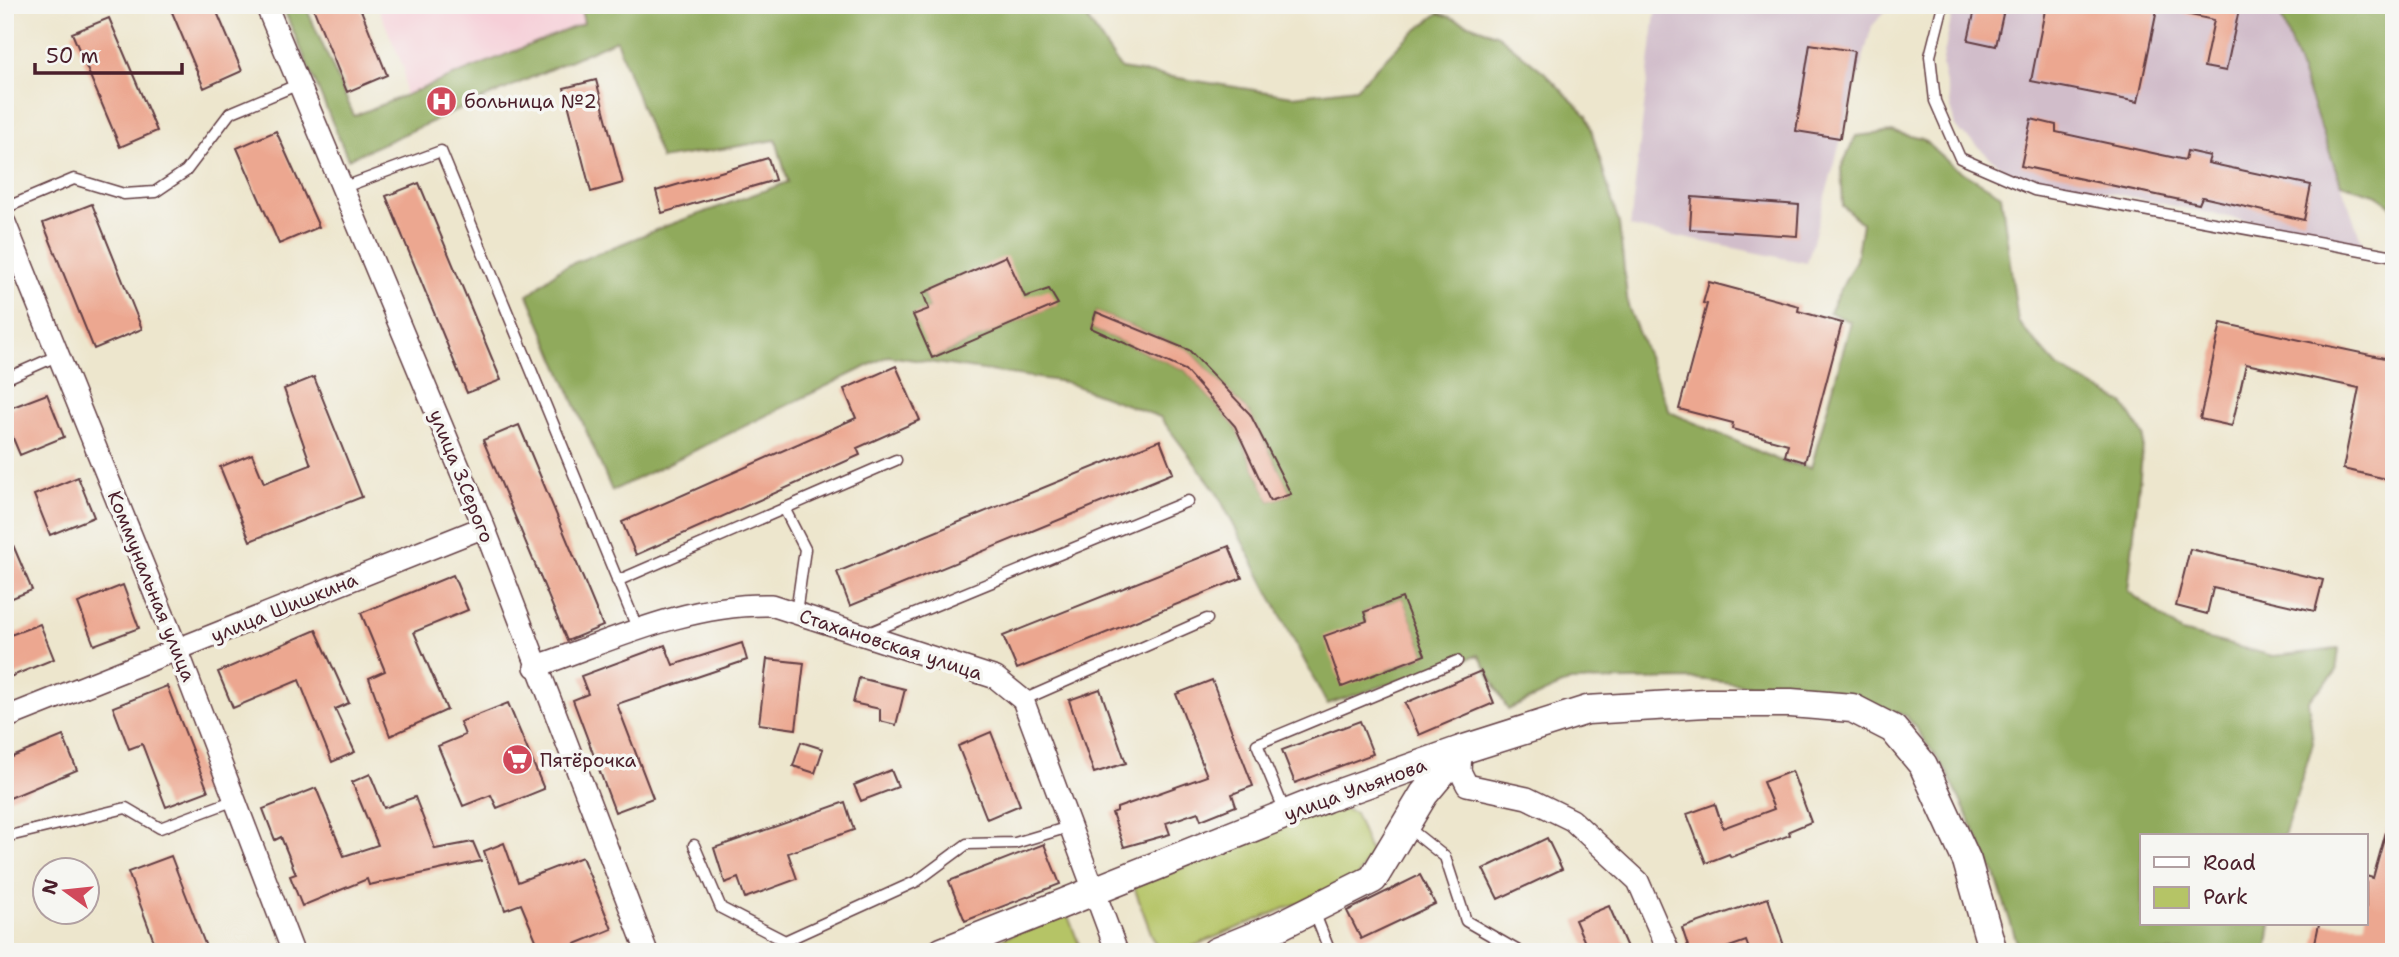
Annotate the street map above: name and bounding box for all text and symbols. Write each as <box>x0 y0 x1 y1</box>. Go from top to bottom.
scale bar <box>35 32 182 76</box>
text: 50 m <box>46 42 99 70</box>
hospital icon: больница №2 <box>424 84 458 118</box>
place label: больница №2 <box>464 89 597 114</box>
street label: улица З.Серого <box>423 406 500 546</box>
street label: Коммунальная улица <box>102 487 201 685</box>
street label: улица Шишкина <box>207 567 361 648</box>
street label: Стахановская улица <box>796 603 986 686</box>
supermarket icon: Пятёрочка <box>500 743 534 777</box>
place label: Пятёрочка <box>540 748 636 773</box>
street label: улица Ульянова <box>1281 752 1430 827</box>
legend <box>2140 834 2368 926</box>
text: Road <box>2203 849 2256 877</box>
north arrow <box>32 856 102 926</box>
text: N <box>36 876 64 897</box>
text: Park <box>2203 883 2248 911</box>

